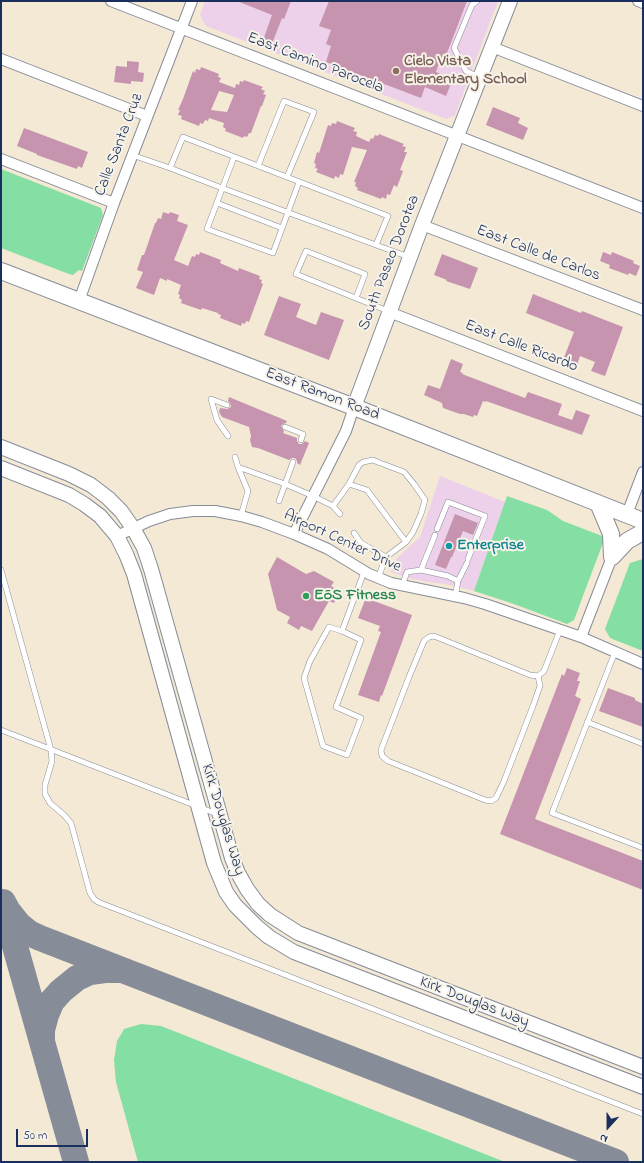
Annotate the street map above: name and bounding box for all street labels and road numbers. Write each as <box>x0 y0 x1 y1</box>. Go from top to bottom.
street label: East Camino Parocela <box>244 29 386 99</box>
street label: Calle Santa Cruz <box>92 91 148 199</box>
street label: South Paseo Dorotea <box>355 192 425 334</box>
street label: East Calle de Carlos <box>473 221 603 287</box>
street label: East Calle Ricardo <box>462 317 580 377</box>
street label: East Ramon Road <box>262 364 382 426</box>
street label: Airport Center Drive <box>280 506 404 578</box>
street label: Kirk Douglas Way <box>196 762 248 878</box>
street label: Kirk Douglas Way <box>417 973 531 1033</box>

